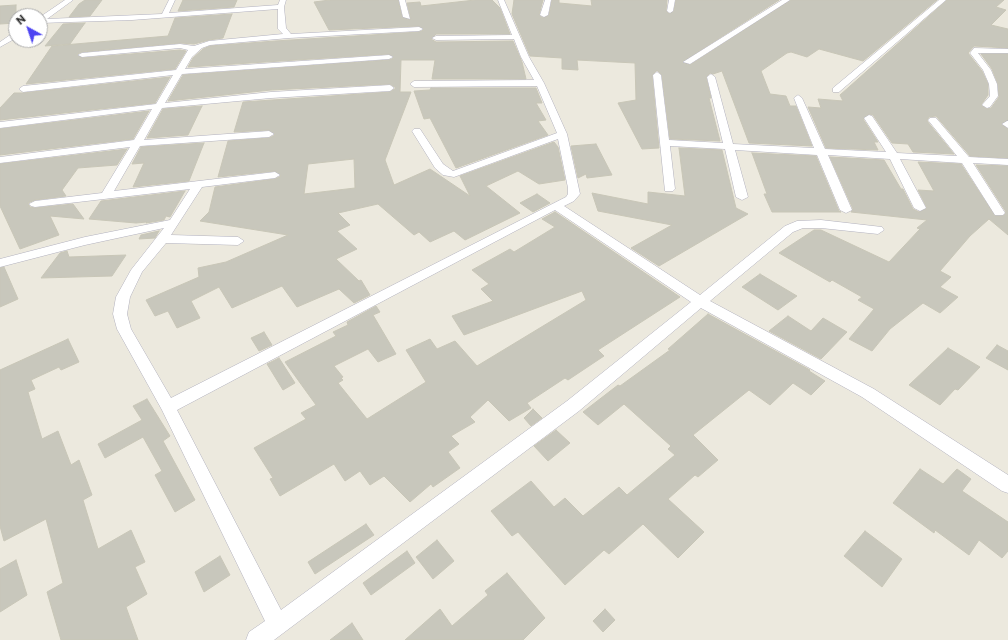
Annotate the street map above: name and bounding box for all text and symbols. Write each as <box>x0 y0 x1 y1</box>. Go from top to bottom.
north arrow <box>8 8 48 48</box>
text: N <box>13 12 28 27</box>

